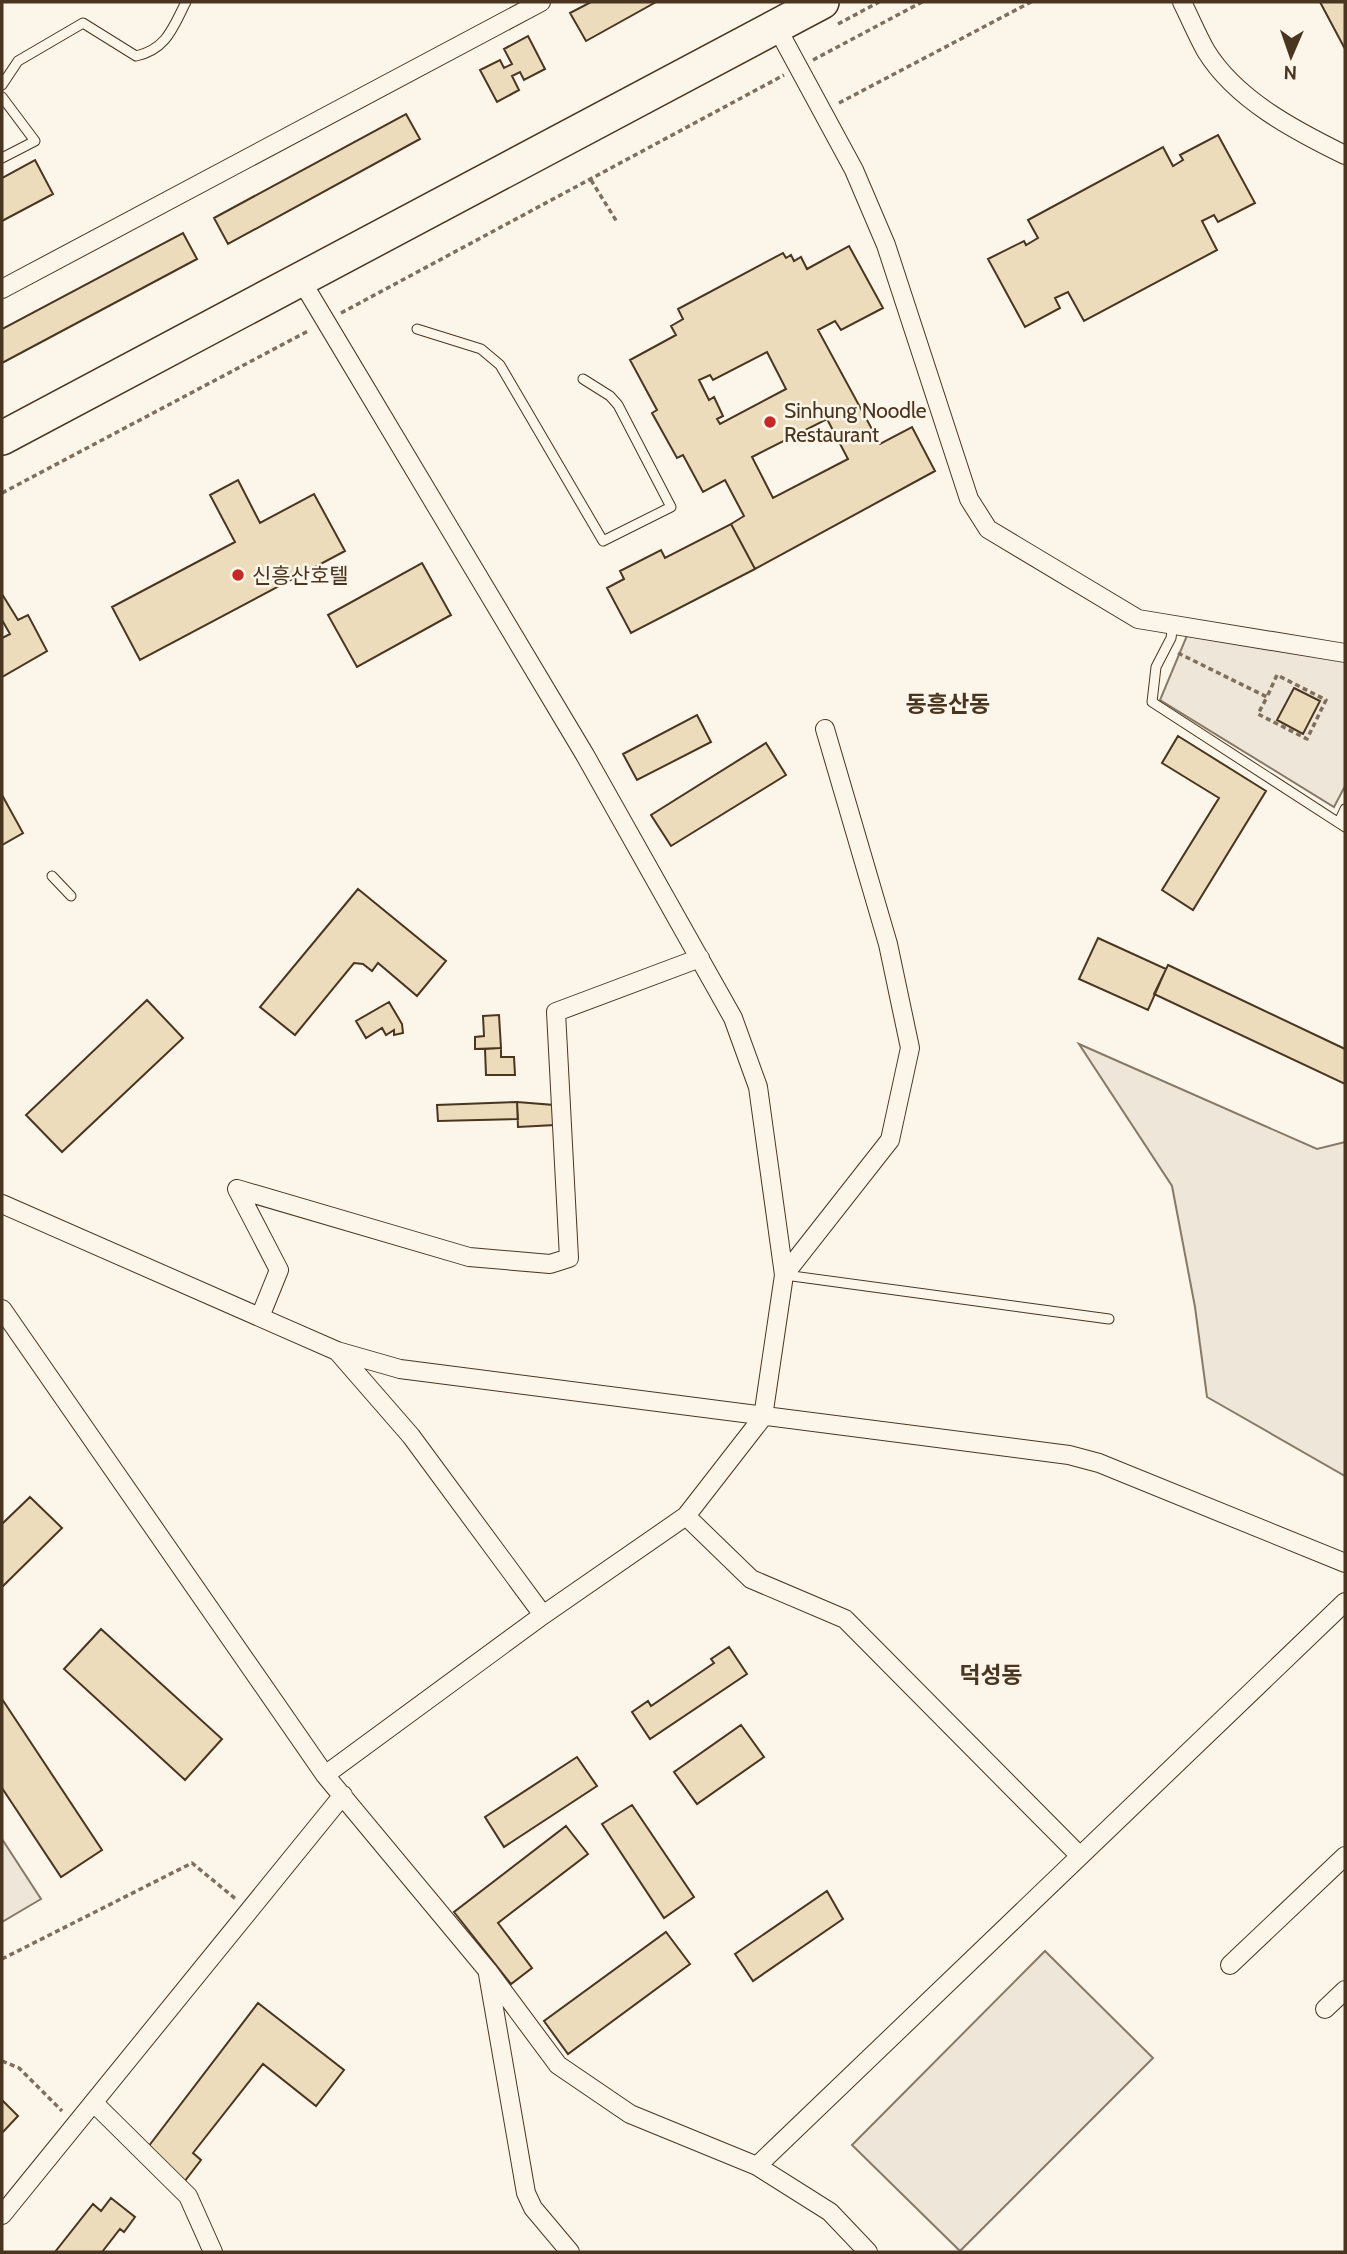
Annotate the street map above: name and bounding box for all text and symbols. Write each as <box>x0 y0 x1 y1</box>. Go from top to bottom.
north arrow <box>1256 21 1326 91</box>
text: N <box>1283 61 1298 84</box>
place label: Sinhung Noodle Restaurant <box>784 398 927 447</box>
marker: Sinhung Noodle Restaurant <box>762 414 778 430</box>
place label: 신흥산호텔 <box>252 563 349 588</box>
marker: 신흥산호텔 <box>230 567 246 583</box>
district label: 동흥산동 <box>906 690 990 718</box>
district label: 덕성동 <box>959 1661 1023 1689</box>

